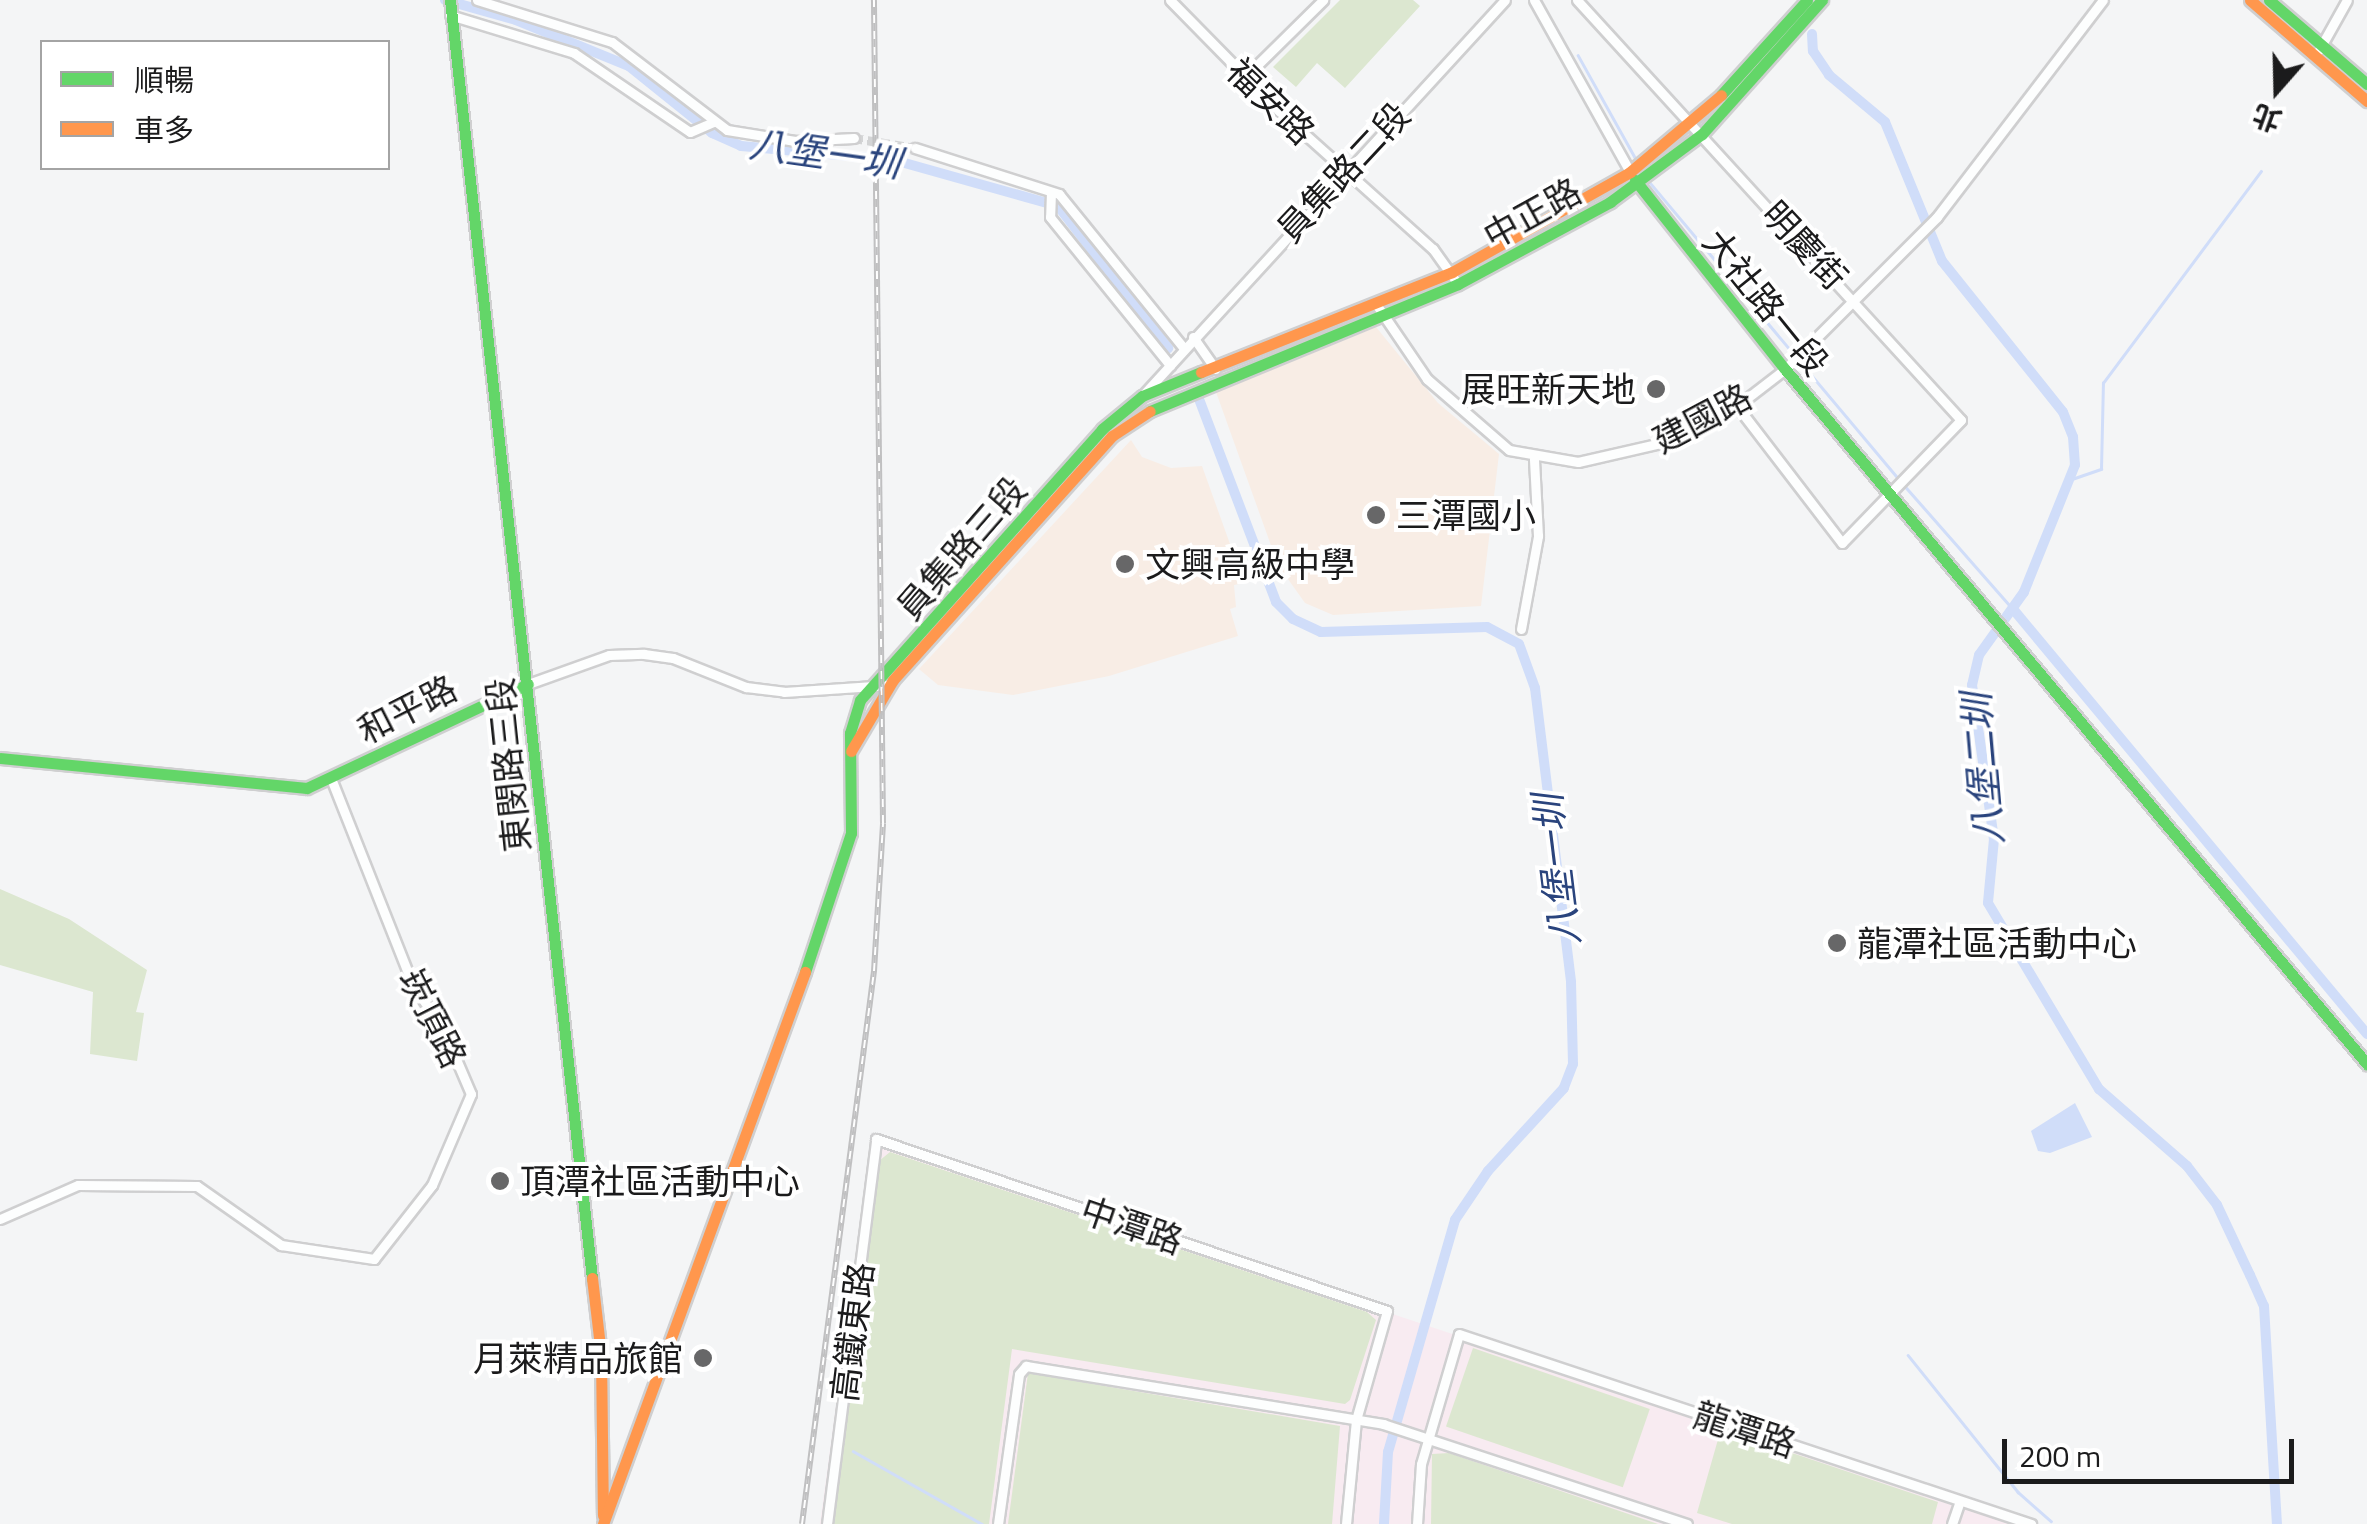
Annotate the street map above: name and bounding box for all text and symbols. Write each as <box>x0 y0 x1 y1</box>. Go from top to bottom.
legend <box>40 40 390 170</box>
north arrow <box>2227 40 2327 140</box>
street label: 福安路 <box>1219 49 1323 153</box>
text: 順暢 <box>134 57 194 103</box>
street label: 員集路二段 <box>1268 94 1418 250</box>
text: 北 <box>2246 94 2287 144</box>
text: 車多 <box>134 107 194 153</box>
water label: 八堡一圳 <box>747 121 903 187</box>
street label: 中正路 <box>1476 169 1588 257</box>
street label: 明慶街 <box>1754 192 1856 298</box>
street label: 大社路一段 <box>1695 221 1837 383</box>
place label: 展旺新天地 <box>1461 368 1636 410</box>
street label: 建國路 <box>1646 375 1758 461</box>
marker: 展旺新天地 <box>1645 378 1667 400</box>
street label: 員集路三段 <box>888 468 1034 628</box>
place label: 三潭國小 <box>1396 494 1536 536</box>
marker: 三潭國小 <box>1365 504 1387 526</box>
place label: 文興高級中學 <box>1145 543 1355 585</box>
marker: 文興高級中學 <box>1114 553 1136 575</box>
street label: 和平路 <box>351 666 463 752</box>
street label: 東閔路三段 <box>478 676 538 854</box>
water label: 八堡二圳 <box>1954 691 2012 847</box>
water label: 八堡一圳 <box>1525 792 1589 948</box>
place label: 龍潭社區活動中心 <box>1857 922 2137 964</box>
marker: 龍潭社區活動中心 <box>1826 932 1848 954</box>
street label: 崁頂路 <box>390 962 476 1074</box>
place label: 頂潭社區活動中心 <box>520 1160 800 1202</box>
marker: 頂潭社區活動中心 <box>489 1170 511 1192</box>
street label: 中潭路 <box>1076 1188 1188 1262</box>
street label: 高鐵東路 <box>823 1260 881 1404</box>
place label: 月萊精品旅館 <box>473 1337 683 1379</box>
marker: 月萊精品旅館 <box>692 1347 714 1369</box>
street label: 龍潭路 <box>1689 1393 1801 1465</box>
scale bar <box>2007 1419 2300 1481</box>
text: 200 m <box>2019 1433 2101 1479</box>

